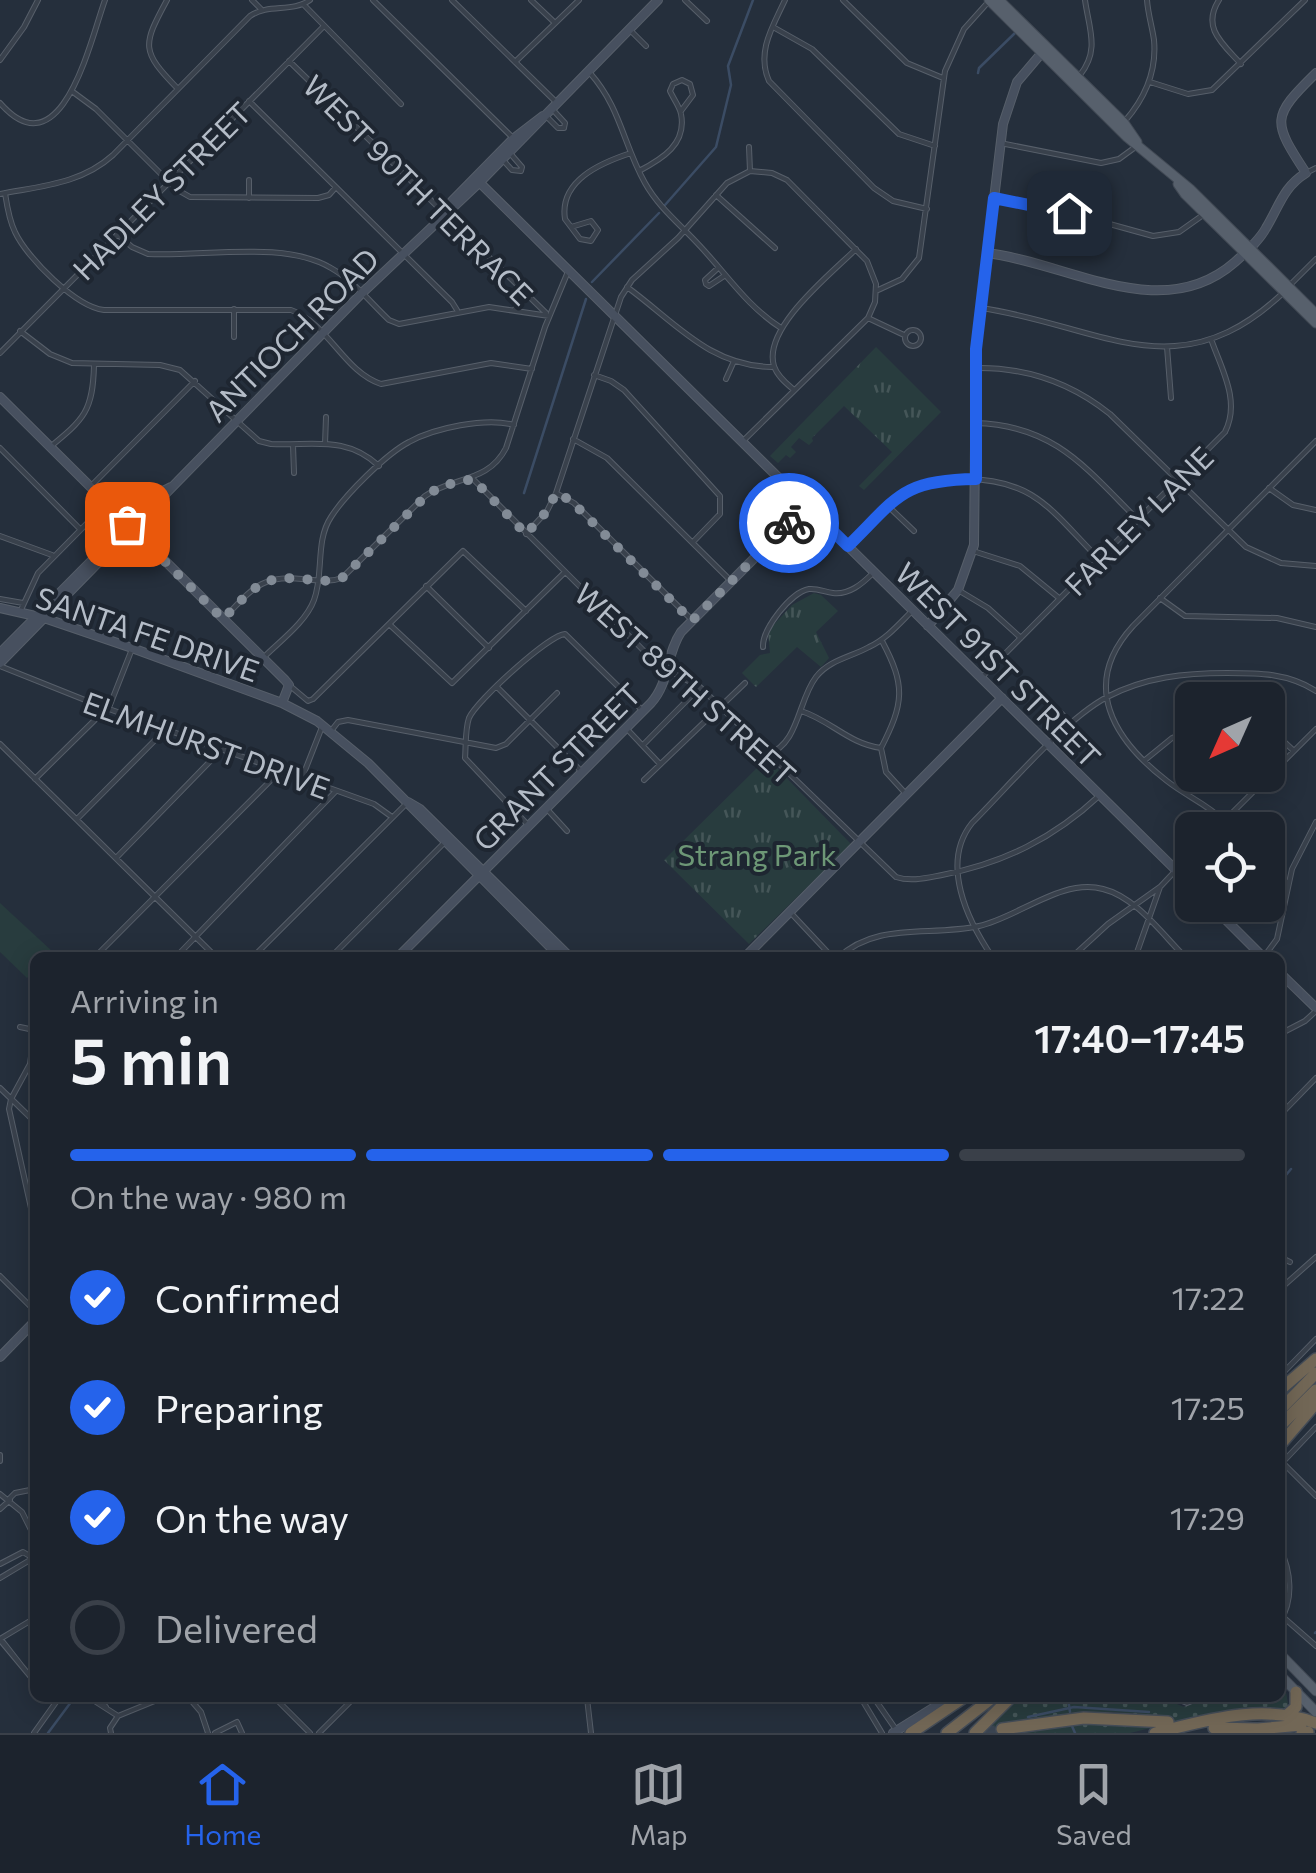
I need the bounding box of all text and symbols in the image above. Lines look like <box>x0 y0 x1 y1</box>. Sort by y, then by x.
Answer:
street label: WEST 90TH TERRACE <box>296 66 542 312</box>
street label: HADLEY STREET <box>64 93 258 287</box>
pin <box>1027 171 1112 256</box>
icon: home <box>1042 186 1097 241</box>
street label: ANTIOCH ROAD <box>197 240 385 428</box>
street label: FARLEY LANE <box>1056 438 1220 602</box>
courier <box>739 473 839 573</box>
pin <box>85 482 170 567</box>
icon: bike <box>762 496 817 551</box>
icon: bag <box>100 497 155 552</box>
street label: WEST 91ST STREET <box>889 554 1109 774</box>
street label: WEST 89TH STREET <box>568 574 804 792</box>
street label: SANTA FE DRIVE <box>31 577 265 689</box>
street label: GRANT STREET <box>465 675 647 857</box>
street label: ELMHURST DRIVE <box>79 682 335 806</box>
north arrow <box>1175 682 1285 792</box>
map controls <box>1175 682 1285 922</box>
button: locate <box>1175 812 1285 922</box>
park label: Strang Park <box>678 835 836 872</box>
text: Arriving in <box>70 980 219 1020</box>
text: 17:40–17:45 <box>1034 1014 1245 1061</box>
text: 5 min <box>70 1018 232 1097</box>
text: On the way · 980 m <box>70 1176 347 1216</box>
icon: check <box>70 1270 125 1325</box>
text: Confirmed <box>155 1274 341 1321</box>
text: 17:22 <box>1171 1277 1245 1317</box>
icon: check <box>70 1380 125 1435</box>
text: Preparing <box>155 1384 323 1431</box>
text: 17:25 <box>1171 1387 1245 1427</box>
icon: check <box>70 1490 125 1545</box>
text: On the way <box>155 1494 349 1541</box>
text: 17:29 <box>1170 1497 1245 1537</box>
text: Delivered <box>155 1604 318 1651</box>
tab: Home <box>184 1757 261 1851</box>
tab: Map <box>630 1757 688 1851</box>
tab: Saved <box>1056 1757 1132 1851</box>

